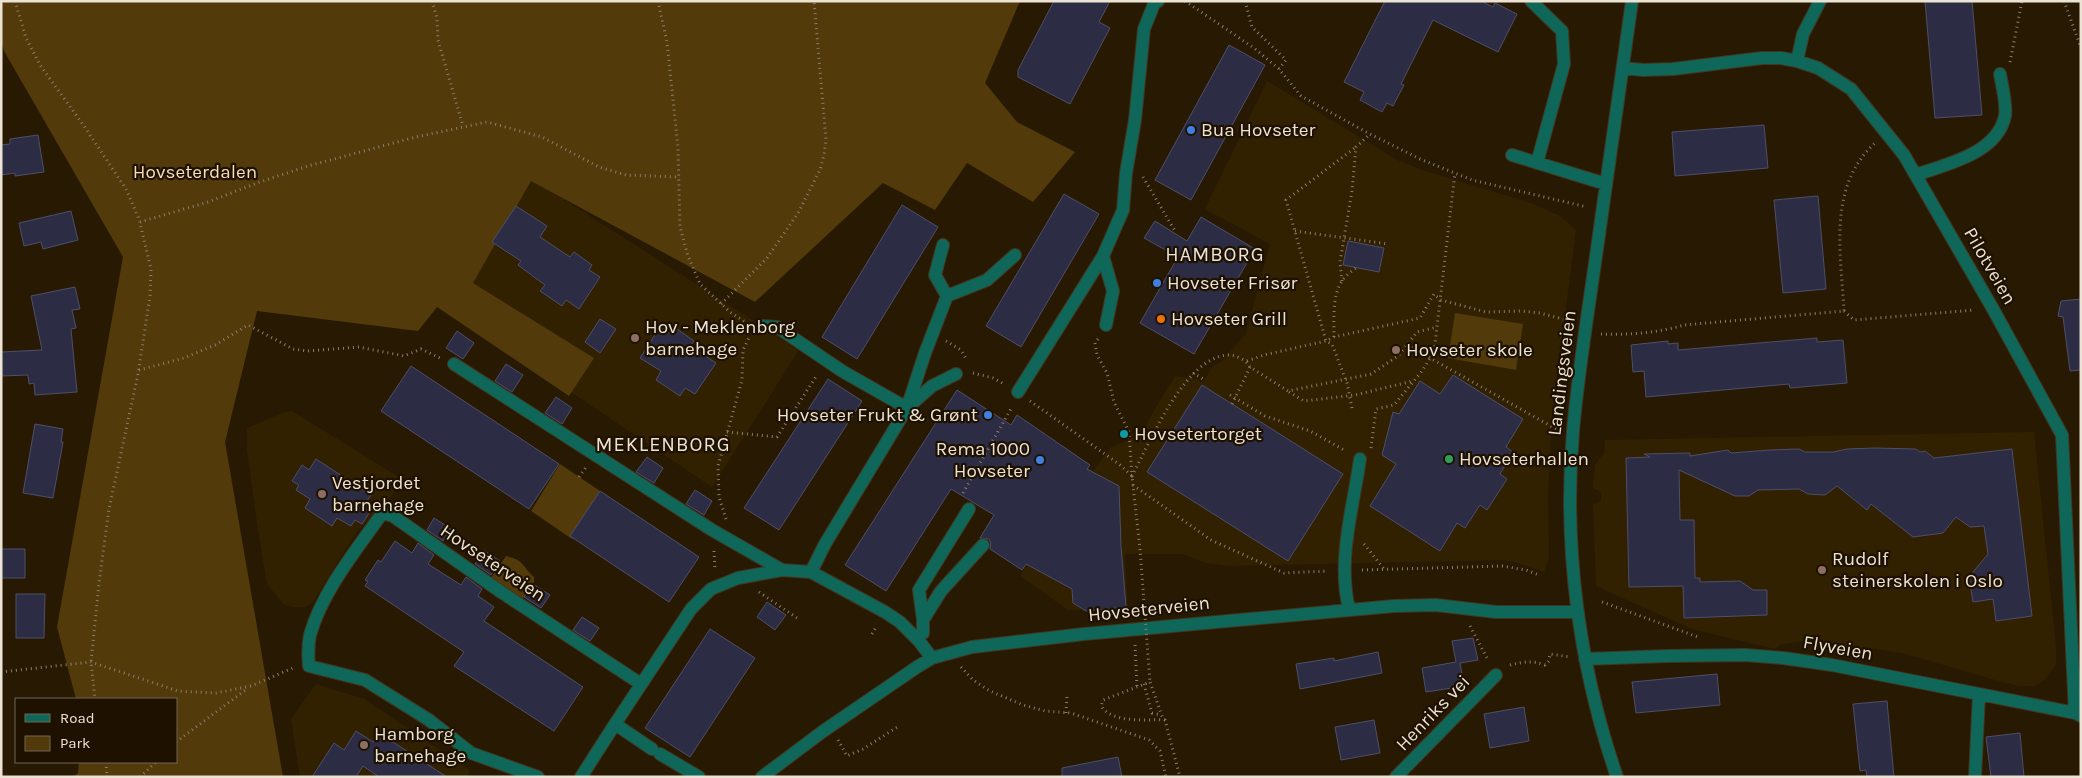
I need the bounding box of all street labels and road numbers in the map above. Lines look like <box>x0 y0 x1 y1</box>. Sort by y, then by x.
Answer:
street label: Pilotveien <box>1959 224 2021 308</box>
street label: Landingsveien <box>1543 309 1581 437</box>
street label: Hovseterveien <box>436 520 550 606</box>
street label: Hovseterveien <box>1087 592 1211 626</box>
street label: Flyveien <box>1801 631 1875 665</box>
street label: Henriks vei <box>1392 671 1474 755</box>

